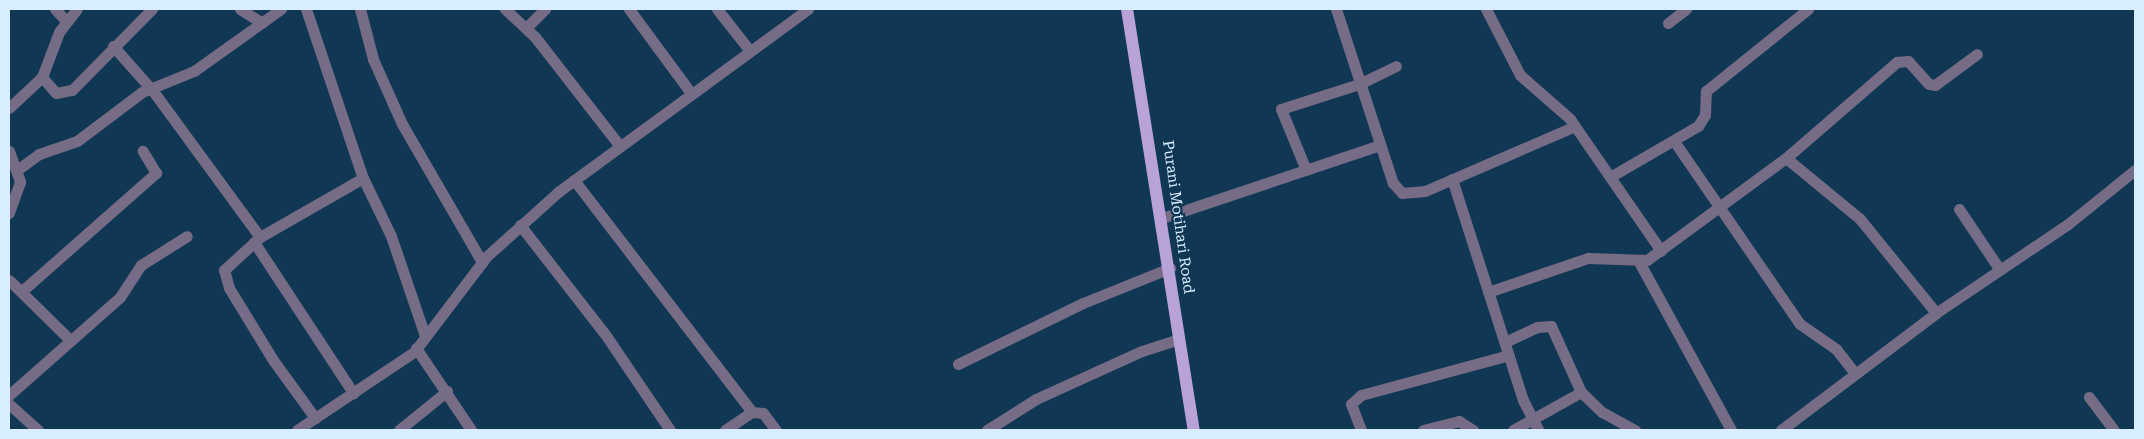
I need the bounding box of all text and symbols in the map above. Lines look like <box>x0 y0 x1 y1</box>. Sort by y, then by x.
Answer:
street label: Purani Motihari Road <box>1158 139 1198 295</box>

